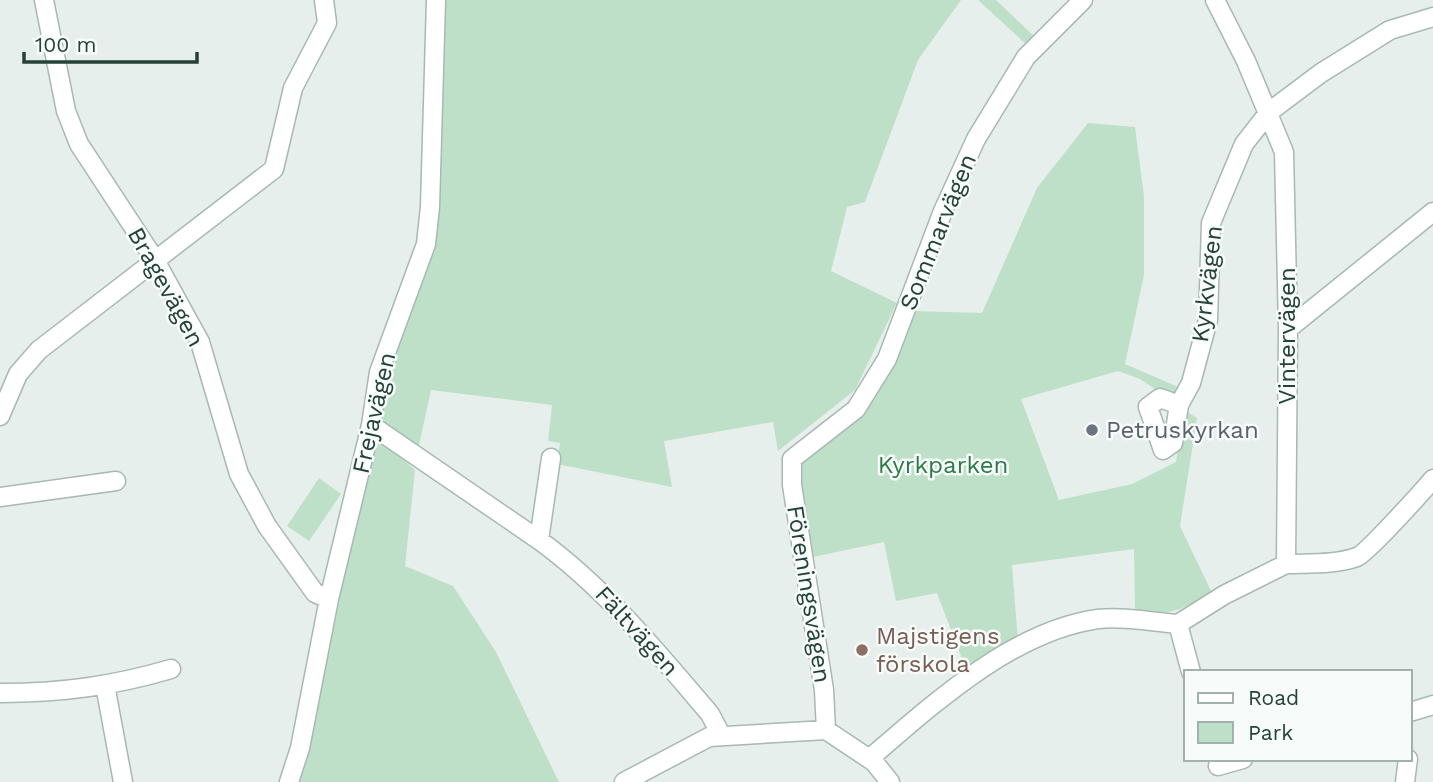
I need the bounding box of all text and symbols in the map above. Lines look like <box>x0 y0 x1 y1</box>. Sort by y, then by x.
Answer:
scale bar <box>24 21 198 65</box>
text: 100 m <box>35 32 97 57</box>
street label: Sommarvägen <box>894 150 982 314</box>
street label: Bragevägen <box>122 222 210 352</box>
street label: Kyrkvägen <box>1186 224 1228 344</box>
street label: Vintervägen <box>1273 267 1301 405</box>
street label: Frejavägen <box>346 350 402 476</box>
place label: Petruskyrkan <box>1106 416 1259 444</box>
marker: Petruskyrkan <box>1084 422 1100 438</box>
park label: Kyrkparken <box>878 451 1008 479</box>
street label: Föreningsvägen <box>781 503 837 685</box>
street label: Fältvägen <box>589 580 685 682</box>
place label: Majstigens förskola <box>876 622 1000 678</box>
marker: Majstigens förskola <box>854 642 870 658</box>
legend <box>1184 670 1412 761</box>
text: Road <box>1248 685 1299 710</box>
text: Park <box>1248 720 1293 745</box>

